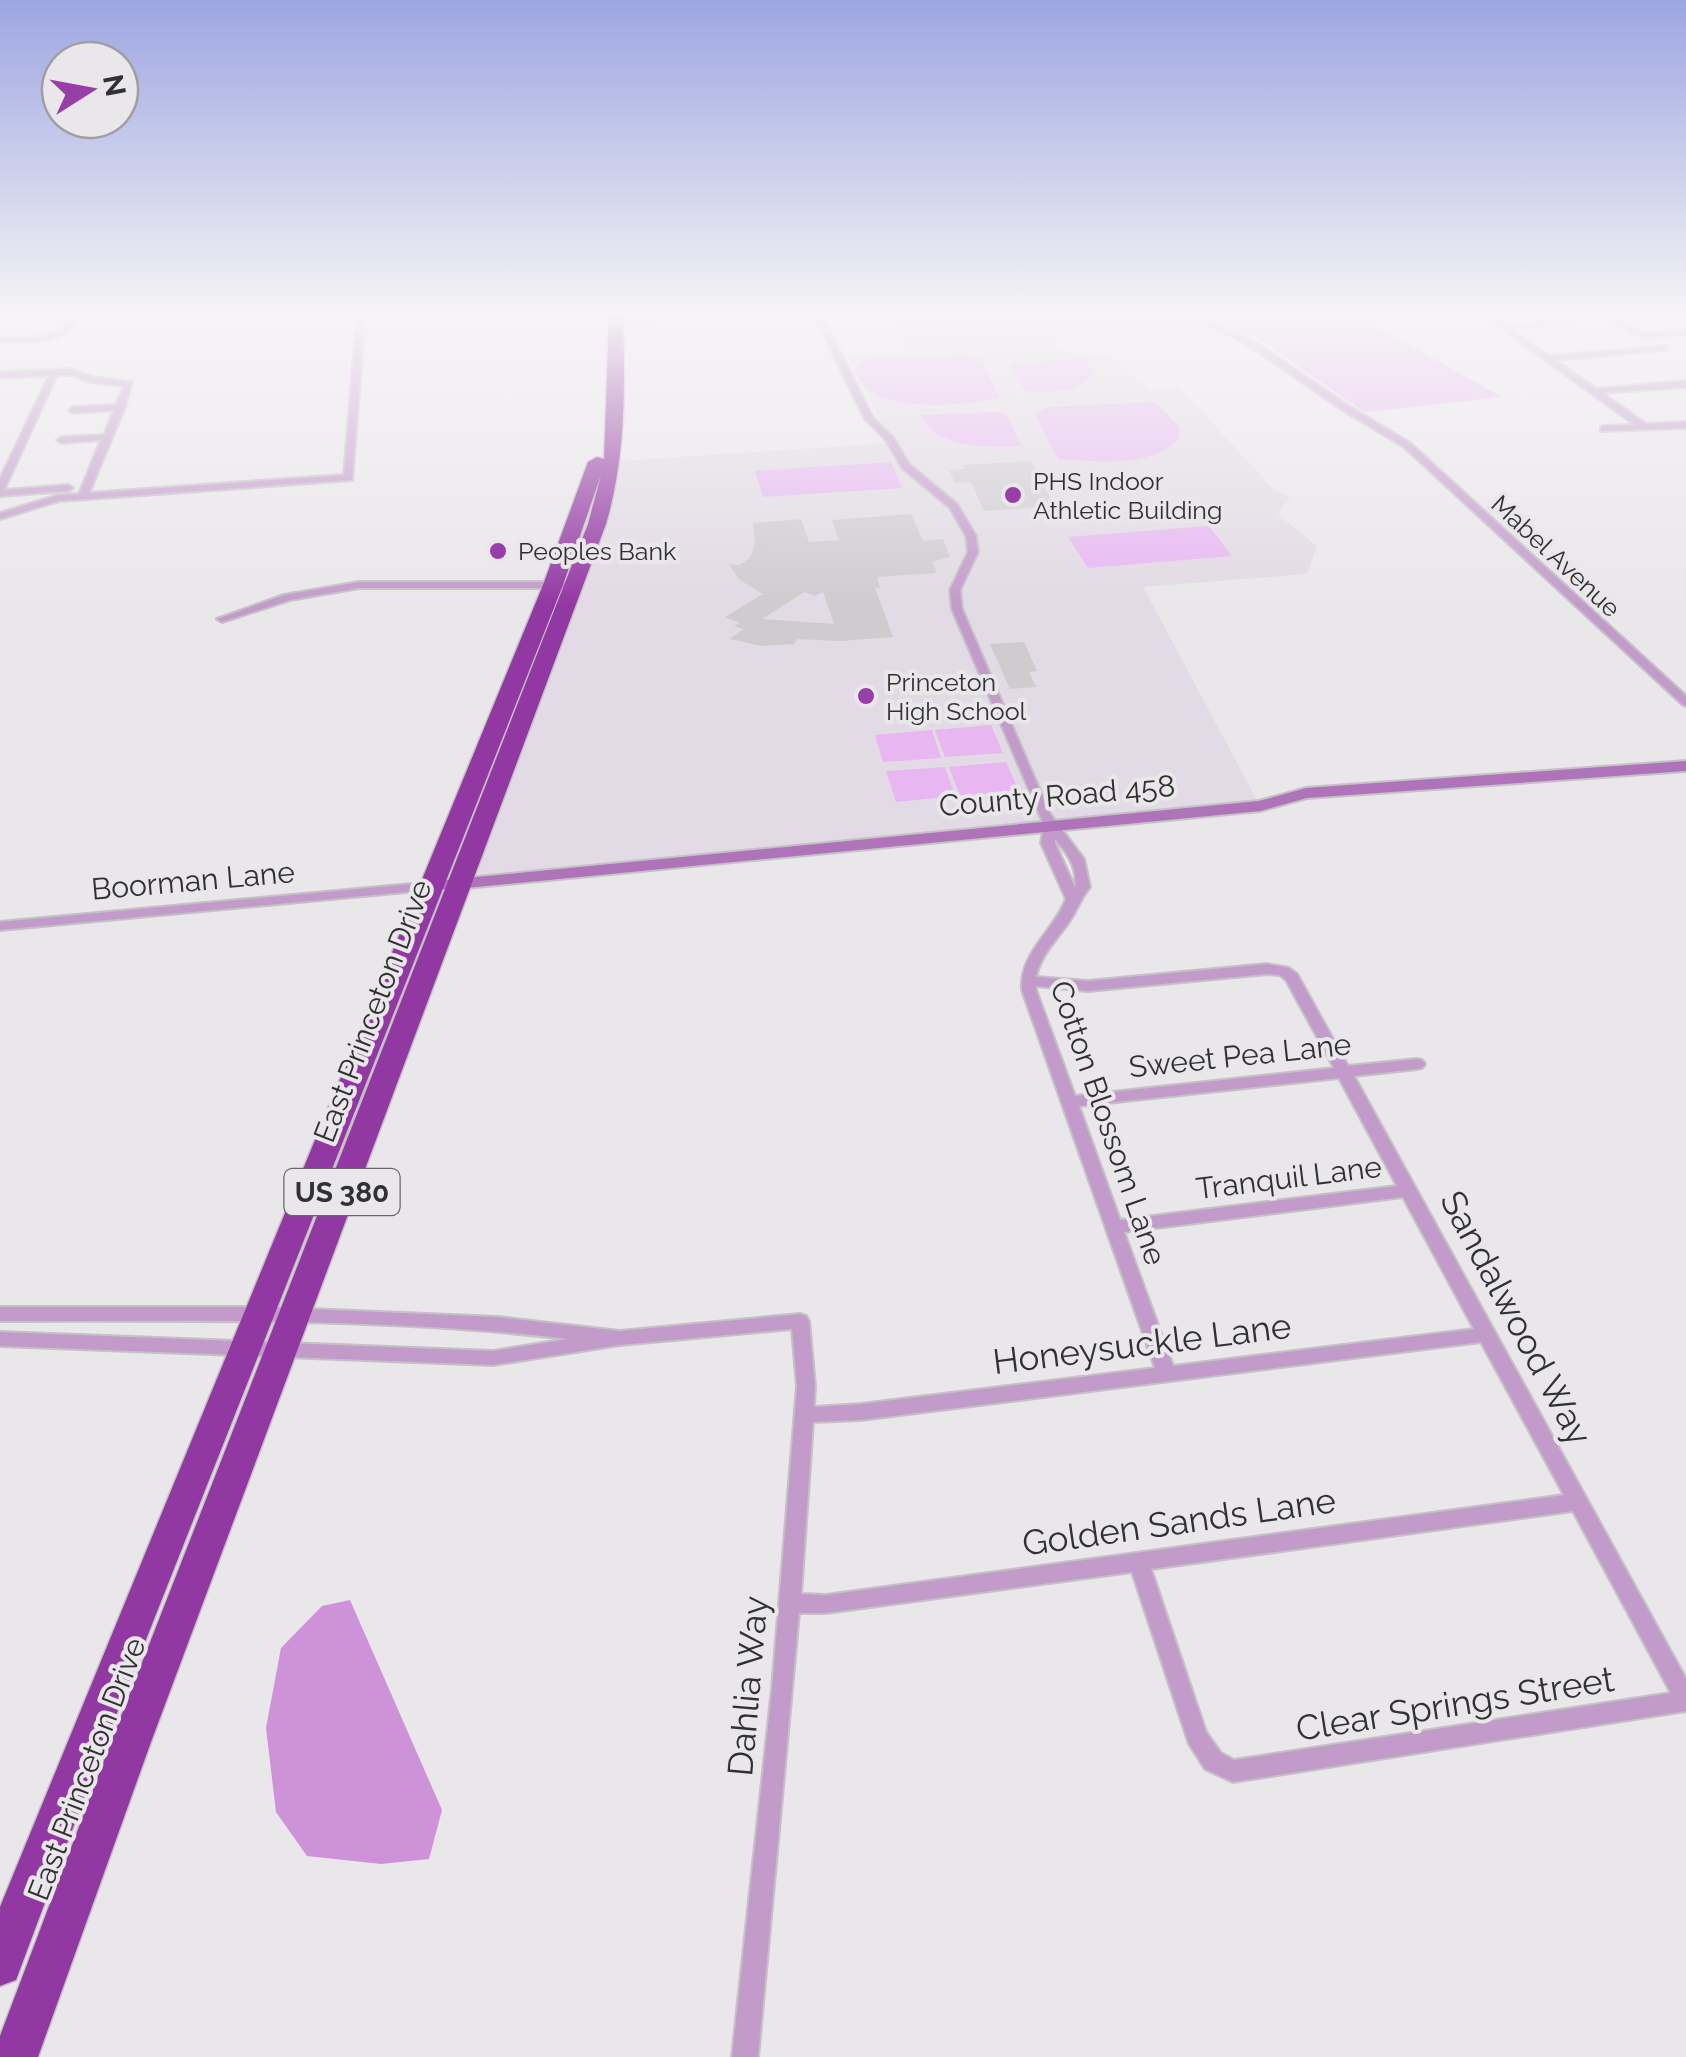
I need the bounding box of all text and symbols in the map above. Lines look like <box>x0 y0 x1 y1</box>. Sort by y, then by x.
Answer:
north arrow <box>40 40 140 140</box>
text: N <box>96 72 132 99</box>
place label: PHS Indoor Athletic Building <box>1033 466 1222 525</box>
marker: PHS Indoor Athletic Building <box>1002 484 1024 506</box>
street label: Mabel Avenue <box>1485 489 1627 623</box>
place label: Peoples Bank <box>518 536 677 566</box>
marker: Peoples Bank <box>487 540 509 562</box>
place label: Princeton High School <box>886 667 1027 726</box>
marker: Princeton High School <box>855 685 877 707</box>
street label: County Road 458 <box>937 768 1176 823</box>
street label: Boorman Lane <box>90 854 296 907</box>
street label: East Princeton Drive <box>306 875 439 1147</box>
street label: Cotton Blossom Lane <box>1043 976 1174 1269</box>
street label: Sweet Pea Lane <box>1127 1026 1353 1085</box>
street label: Tranquil Lane <box>1194 1149 1384 1206</box>
road number: US 380 <box>284 1169 400 1215</box>
street label: Sandalwood Way <box>1432 1184 1601 1452</box>
street label: Honeysuckle Lane <box>990 1305 1293 1382</box>
street label: Golden Sands Lane <box>1020 1479 1338 1564</box>
street label: Dahlia Way <box>719 1594 776 1778</box>
street label: East Princeton Drive <box>20 1633 153 1905</box>
street label: Clear Springs Street <box>1293 1658 1617 1749</box>

